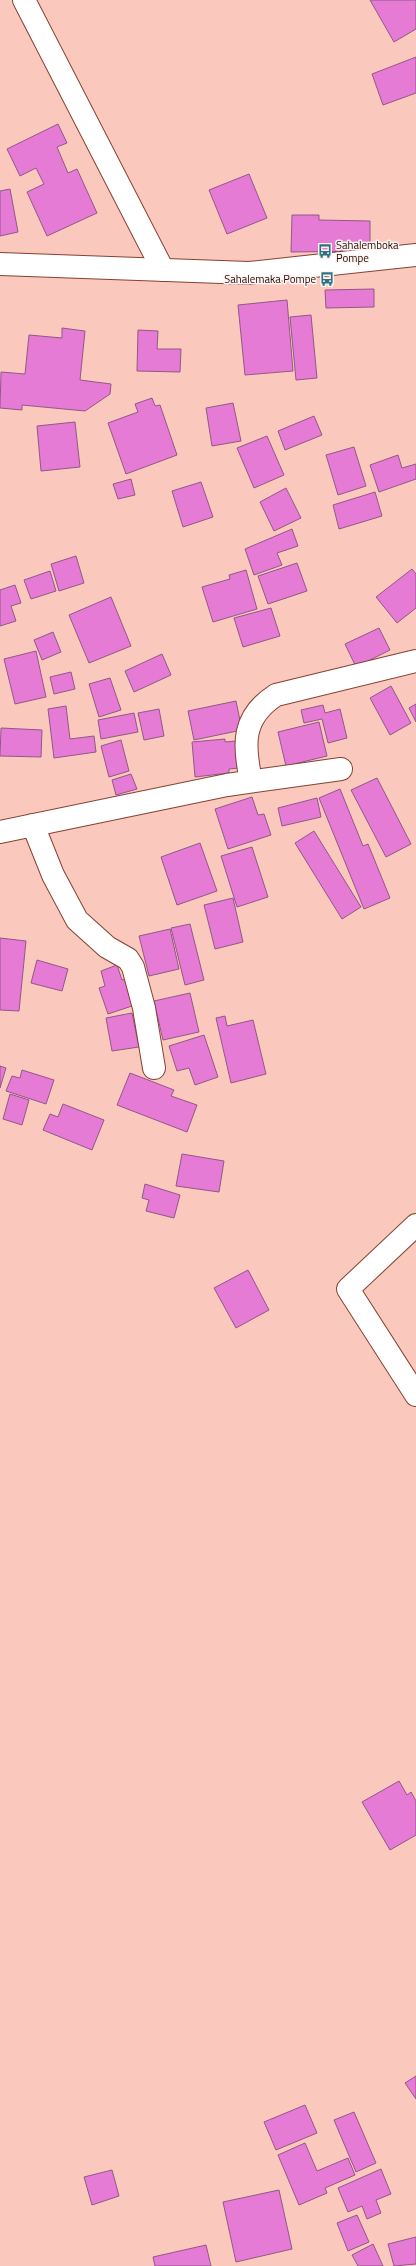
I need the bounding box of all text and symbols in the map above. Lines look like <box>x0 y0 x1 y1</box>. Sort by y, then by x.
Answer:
place label: Sahalemboka Pompe <box>336 237 399 266</box>
bus stop icon: Sahalemboka Pompe <box>317 243 333 259</box>
place label: Sahalemaka Pompe <box>224 271 316 287</box>
bus stop icon: Sahalemaka Pompe <box>319 271 335 287</box>

